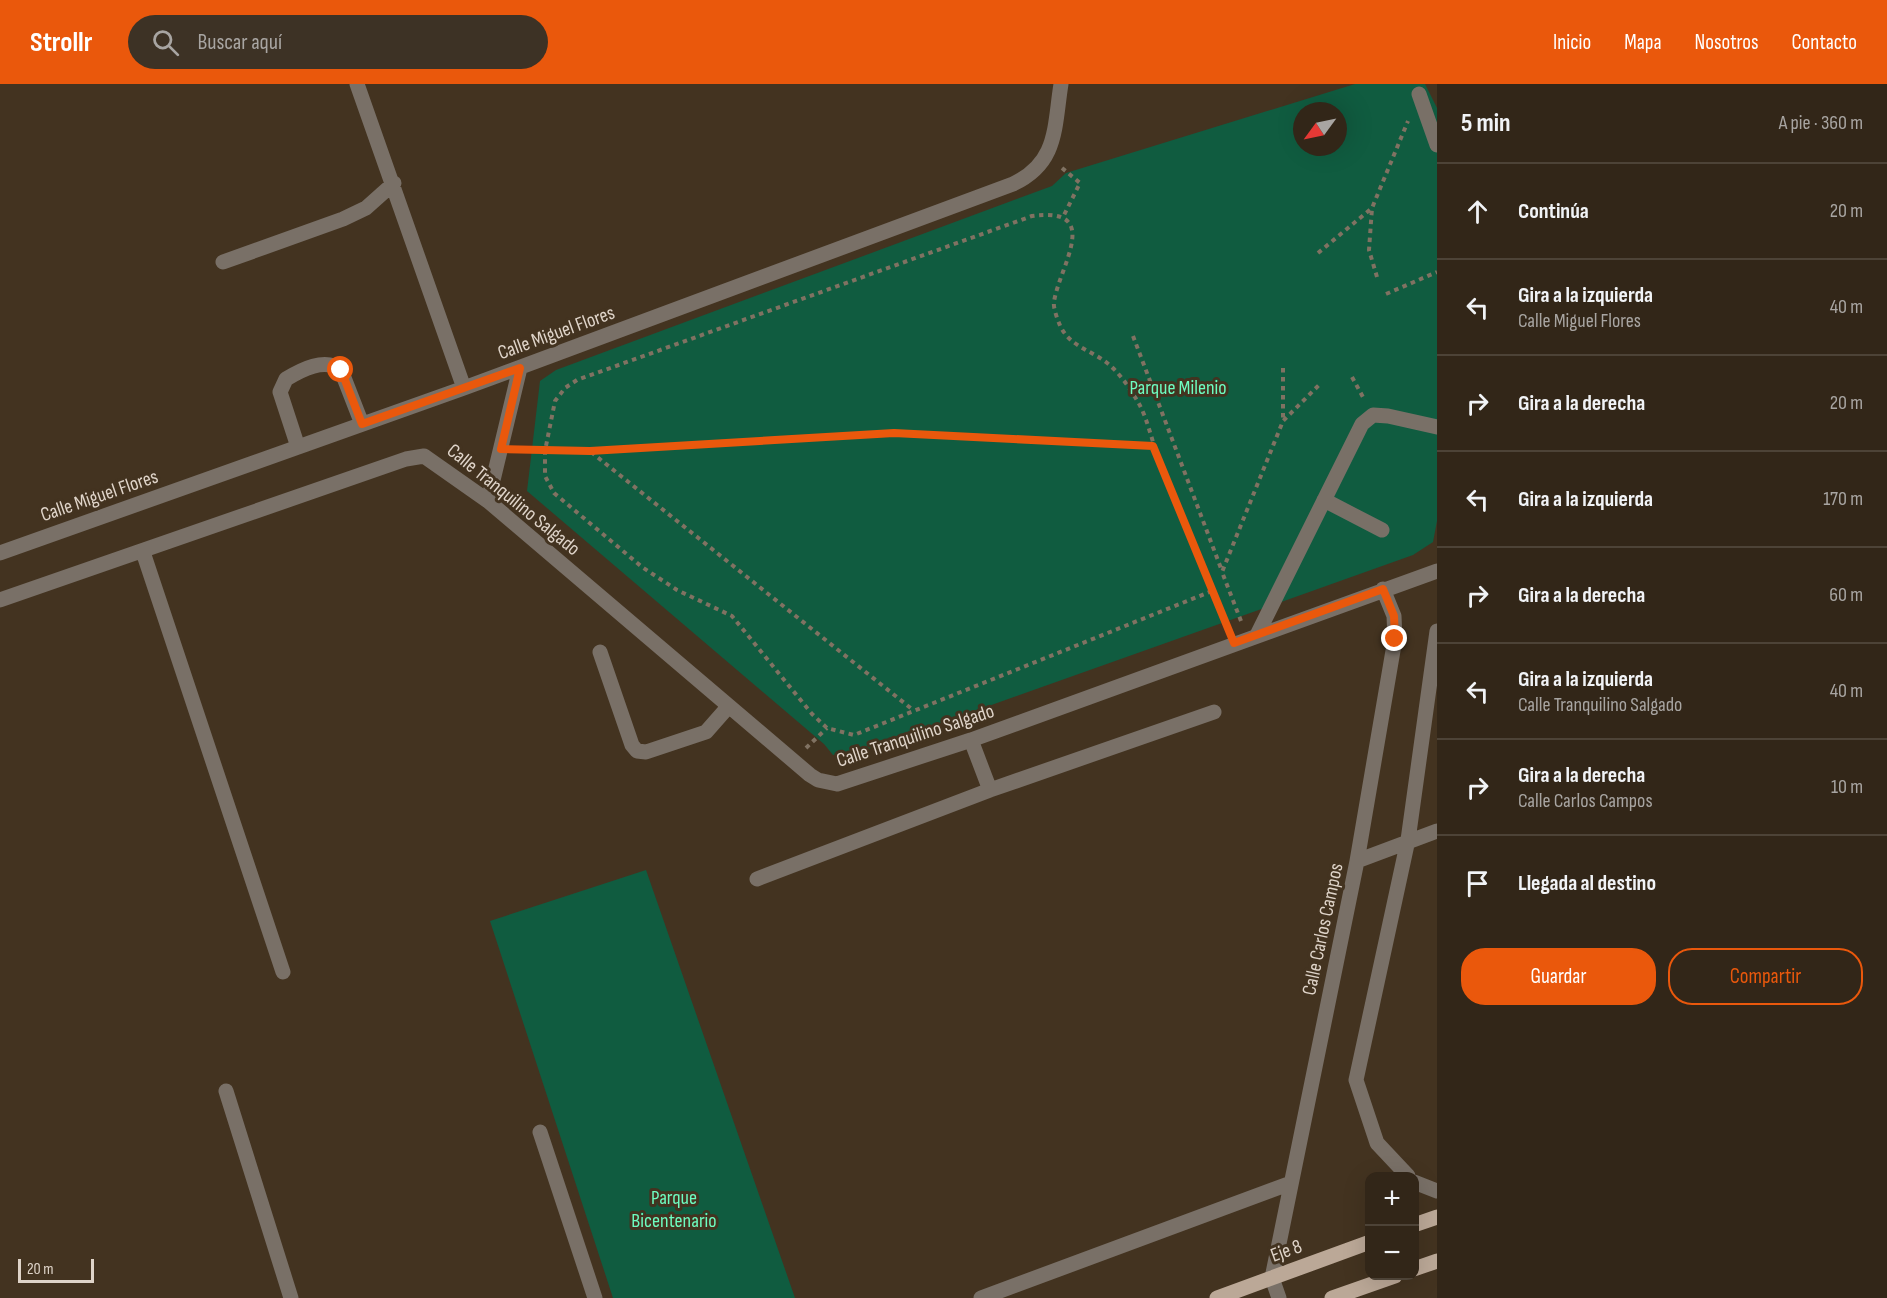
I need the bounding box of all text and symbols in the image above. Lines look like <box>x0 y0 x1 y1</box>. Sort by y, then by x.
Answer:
search box <box>128 15 548 69</box>
text: Strollr <box>30 26 92 59</box>
icon: search <box>149 26 182 59</box>
text: Buscar aquí <box>197 29 282 56</box>
text: Inicio <box>1553 30 1591 55</box>
text: Mapa <box>1624 30 1662 55</box>
text: Nosotros <box>1695 30 1759 55</box>
text: Contacto <box>1792 30 1857 55</box>
north arrow <box>1293 102 1347 156</box>
text: 5 min <box>1461 108 1511 139</box>
text: A pie · 360 m <box>1779 111 1863 135</box>
icon: ahead <box>1461 195 1494 228</box>
text: Continúa <box>1518 198 1589 225</box>
text: 20 m <box>1830 199 1863 223</box>
text: Gira a la izquierda <box>1518 282 1653 309</box>
icon: left <box>1461 291 1494 324</box>
text: 40 m <box>1830 295 1863 319</box>
street label: Calle Miguel Flores <box>495 301 618 365</box>
text: Calle Miguel Flores <box>1518 309 1641 333</box>
route start <box>327 356 353 382</box>
park label: Parque Milenio <box>1129 376 1227 400</box>
icon: right <box>1461 387 1494 420</box>
text: Gira a la derecha <box>1518 390 1645 417</box>
text: 20 m <box>1830 391 1863 415</box>
street label: Calle Tranquilino Salgado <box>442 439 585 561</box>
street label: Calle Miguel Flores <box>37 465 161 527</box>
icon: left <box>1461 483 1494 516</box>
text: Gira a la izquierda <box>1518 486 1653 513</box>
text: 170 m <box>1823 487 1863 511</box>
icon: right <box>1461 579 1494 612</box>
text: Gira a la derecha <box>1518 582 1645 609</box>
text: 60 m <box>1829 583 1863 607</box>
route end <box>1381 625 1407 651</box>
text: Gira a la izquierda <box>1518 666 1653 693</box>
icon: left <box>1461 675 1494 708</box>
text: 40 m <box>1830 679 1863 703</box>
text: Calle Tranquilino Salgado <box>1518 693 1682 717</box>
street label: Calle Tranquilino Salgado <box>833 699 997 773</box>
text: Gira a la derecha <box>1518 762 1645 789</box>
icon: right <box>1461 771 1494 804</box>
text: 10 m <box>1831 775 1863 799</box>
text: Calle Carlos Campos <box>1518 789 1653 813</box>
street label: Calle Carlos Campos <box>1297 861 1349 998</box>
icon: arrive <box>1461 867 1494 900</box>
text: Llegada al destino <box>1518 870 1656 897</box>
button: Guardar <box>1461 948 1656 1005</box>
button: Compartir <box>1668 948 1863 1005</box>
map controls <box>1365 1172 1419 1280</box>
button: + <box>1365 1172 1419 1226</box>
park label: Parque Bicentenario <box>631 1186 717 1233</box>
button: − <box>1365 1226 1419 1280</box>
street label: Eje 8 <box>1267 1234 1305 1268</box>
scale bar <box>18 1256 94 1284</box>
text: 20 m <box>27 1260 54 1279</box>

